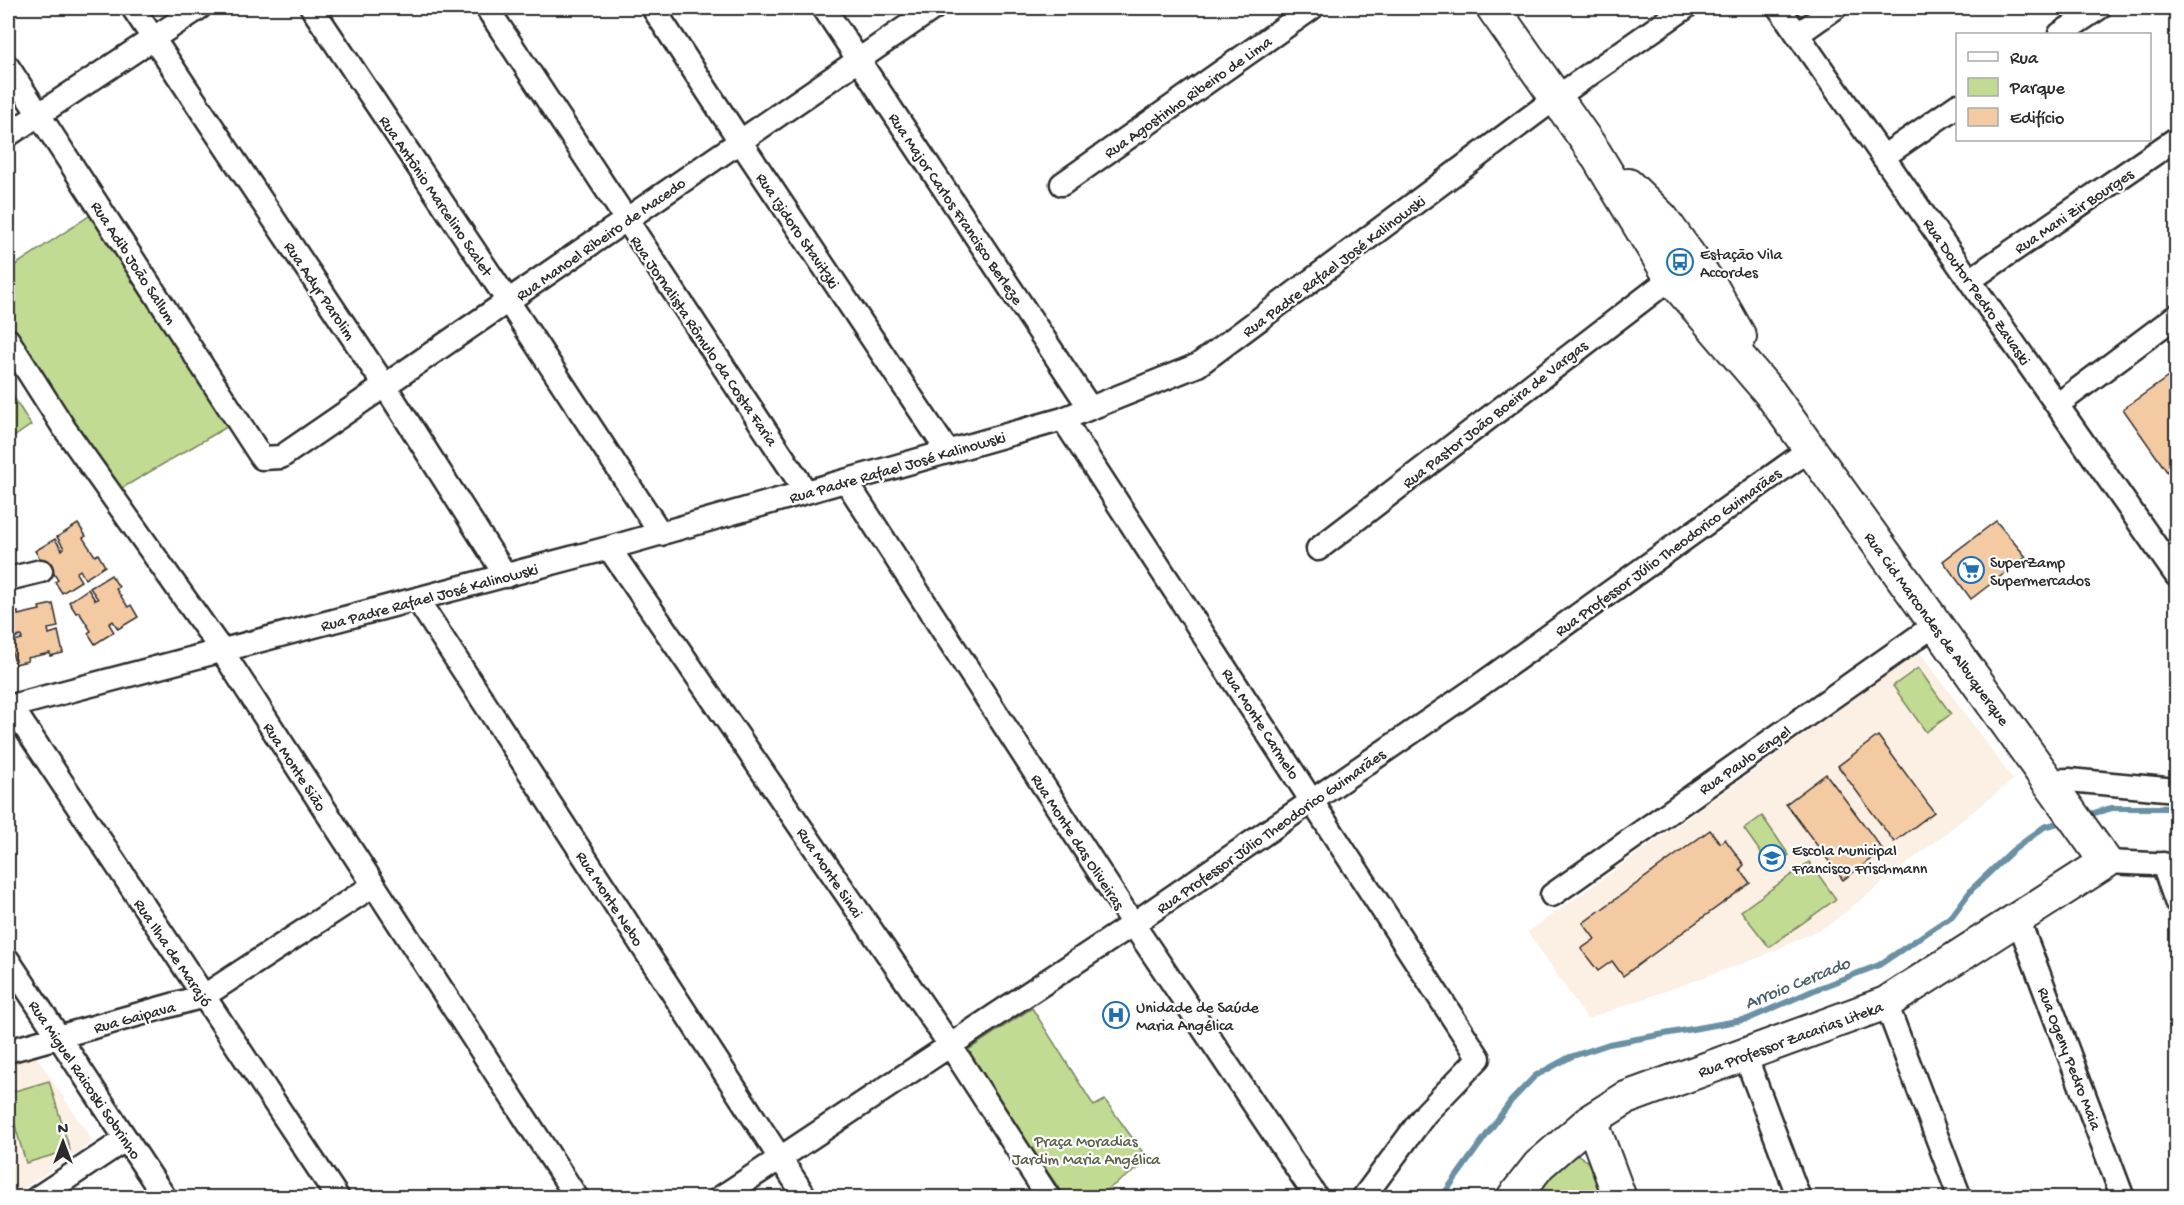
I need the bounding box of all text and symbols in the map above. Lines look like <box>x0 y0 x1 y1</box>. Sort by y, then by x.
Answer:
street label: Rua Agostinho Ribeiro de Lima <box>1101 33 1277 164</box>
legend <box>1956 33 2151 141</box>
text: Rua <box>2010 49 2039 70</box>
text: Parque <box>2009 79 2066 100</box>
text: Edifício <box>2010 109 2064 130</box>
street label: Rua Major Carlos Francisco Berleze <box>883 110 1026 310</box>
street label: Rua Antônio Marcelino Scalet <box>373 113 496 282</box>
street label: Rua Mani Zir Bourges <box>2012 165 2139 260</box>
street label: Rua Izidoro Stavitzki <box>750 170 842 294</box>
street label: Rua Manoel Ribeiro de Macedo <box>514 175 690 307</box>
street label: Rua Padre Rafael José Kalinowski <box>1240 193 1430 343</box>
street label: Rua Adib João Sallum <box>85 199 179 330</box>
street label: Rua Doutor Pedro Zavaski <box>1917 216 2033 370</box>
street label: Rua Jornalista Rômulo da Costa Faria <box>624 233 780 452</box>
street label: Rua Adyr Parolim <box>278 239 358 345</box>
bus stop icon: Estação Vila Accordes <box>1665 247 1695 277</box>
place label: Estação Vila Accordes <box>1700 247 1784 284</box>
street label: Rua Pastor João Boeira de Vargas <box>1400 337 1593 494</box>
street label: Rua Padre Rafael José Kalinowski <box>788 429 1008 509</box>
street label: Rua Professor Júlio Theodorico Guimarães <box>1552 465 1787 642</box>
street label: Rua Cid Marcondes de Albuquerque <box>1858 529 2012 731</box>
supermarket icon: SuperZamp Supermercados <box>1956 555 1986 585</box>
place label: SuperZamp Supermercados <box>1990 555 2091 592</box>
street label: Rua Padre Rafael José Kalinowski <box>319 561 541 638</box>
street label: Rua Monte Carmelo <box>1216 666 1302 784</box>
street label: Rua Monte Sião <box>257 720 329 816</box>
street label: Rua Paulo Engel <box>1696 723 1796 801</box>
street label: Rua Professor Júlio Theodorico Guimarães <box>1154 746 1391 919</box>
street label: Rua Monte das Oliveiras <box>1025 772 1128 915</box>
street label: Rua Monte Sinai <box>791 825 865 923</box>
school or university icon: Escola Municipal Francisco Frischmann <box>1757 843 1787 873</box>
place label: Escola Municipal Francisco Frischmann <box>1791 843 1928 880</box>
street label: Rua Monte Nebo <box>570 849 646 951</box>
street label: Rua Ilha de Marajó <box>128 896 214 1012</box>
water label: Arroio Cercado <box>1742 953 1854 1015</box>
street label: Rua Ogeny Pedro Maia <box>2032 985 2104 1134</box>
street label: Rua Miguel Raicoski Sobrinho <box>23 998 144 1164</box>
street label: Rua Gaipava <box>92 999 179 1039</box>
street label: Rua Professor Zacarias Liteka <box>1696 999 1887 1084</box>
hospital icon: Unidade de Saúde Maria Angélica <box>1101 1000 1131 1030</box>
place label: Unidade de Saúde Maria Angélica <box>1136 1000 1260 1037</box>
north arrow <box>33 1112 93 1172</box>
text: N <box>58 1121 69 1140</box>
park label: Praça Moradias Jardim Maria Angélica <box>1012 1134 1161 1171</box>

